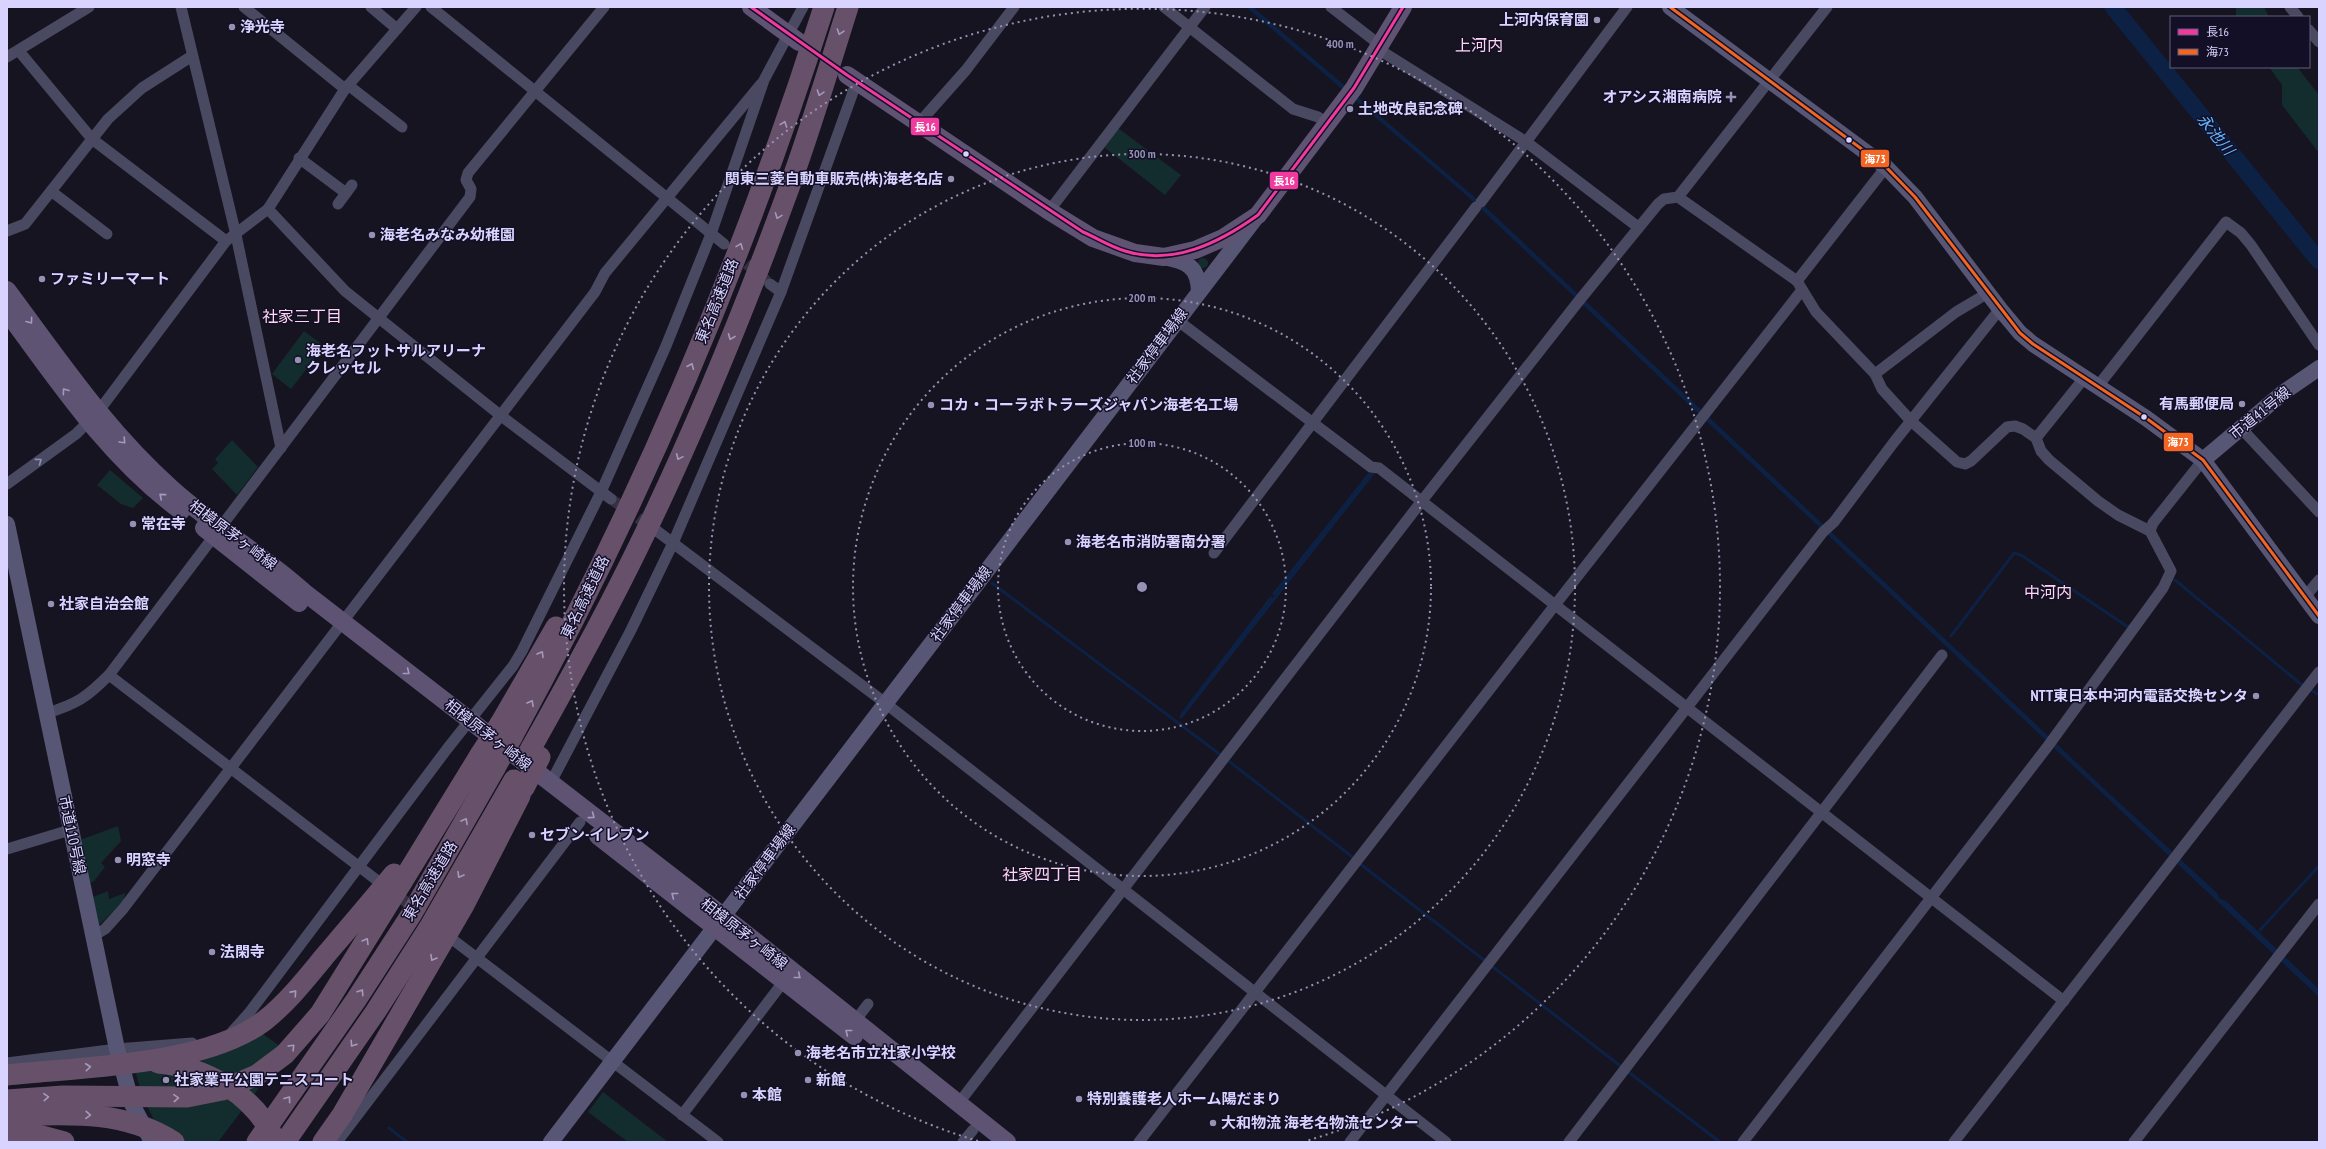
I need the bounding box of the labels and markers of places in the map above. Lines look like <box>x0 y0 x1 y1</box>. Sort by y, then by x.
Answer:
place label: 上河内保育園 <box>1499 10 1589 29</box>
marker: 上河内保育園 <box>1592 15 1602 25</box>
place label: 浄光寺 <box>240 17 285 36</box>
marker: 浄光寺 <box>227 22 237 32</box>
place label: オアシス湘南病院 <box>1603 87 1722 106</box>
marker: オアシス湘南病院 <box>1725 91 1737 103</box>
place label: 土地改良記念碑 <box>1358 99 1463 118</box>
marker: 土地改良記念碑 <box>1345 104 1355 114</box>
unlabelled marker <box>1844 135 1854 145</box>
unlabelled marker <box>961 149 971 159</box>
place label: 関東三菱自動車販売(株)海老名店 <box>725 169 943 188</box>
marker: 関東三菱自動車販売(株)海老名店 <box>946 174 956 184</box>
place label: 海老名みなみ幼稚園 <box>380 225 515 244</box>
marker: 海老名みなみ幼稚園 <box>367 230 377 240</box>
place label: ファミリーマート <box>50 269 170 288</box>
marker: ファミリーマート <box>37 274 47 284</box>
place label: 海老名フットサルアリーナ クレッセル <box>306 341 486 377</box>
marker: 海老名フットサルアリーナ クレッセル <box>293 355 303 365</box>
place label: 有馬郵便局 <box>2159 394 2234 413</box>
place label: コカ・コーラボトラーズジャパン海老名工場 <box>939 395 1238 414</box>
marker: 有馬郵便局 <box>2237 399 2247 409</box>
marker: コカ・コーラボトラーズジャパン海老名工場 <box>926 400 936 410</box>
unlabelled marker <box>2139 412 2149 422</box>
place label: 常在寺 <box>141 514 186 533</box>
marker: 常在寺 <box>128 519 138 529</box>
place label: 海老名市消防署南分署 <box>1076 532 1226 551</box>
marker: 海老名市消防署南分署 <box>1063 537 1073 547</box>
centre of rings <box>1135 580 1149 594</box>
place label: 社家自治会館 <box>59 594 149 613</box>
marker: 社家自治会館 <box>46 599 56 609</box>
place label: NTT東日本中河内電話交換センタ <box>2030 686 2248 705</box>
marker: NTT東日本中河内電話交換センタ <box>2251 691 2261 701</box>
place label: セブン-イレブン <box>540 825 649 844</box>
marker: セブン-イレブン <box>527 830 537 840</box>
place label: 明窓寺 <box>126 850 171 869</box>
marker: 明窓寺 <box>113 855 123 865</box>
place label: 法閑寺 <box>220 942 265 961</box>
marker: 法閑寺 <box>207 947 217 957</box>
place label: 海老名市立社家小学校 <box>806 1043 956 1062</box>
marker: 海老名市立社家小学校 <box>793 1048 803 1058</box>
place label: 社家業平公園テニスコート <box>174 1070 354 1089</box>
place label: 新館 <box>816 1070 846 1089</box>
marker: 社家業平公園テニスコート <box>161 1075 171 1085</box>
marker: 新館 <box>803 1075 813 1085</box>
place label: 本館 <box>752 1085 782 1104</box>
place label: 特別養護老人ホーム陽だまり <box>1087 1089 1281 1108</box>
marker: 本館 <box>739 1090 749 1100</box>
marker: 特別養護老人ホーム陽だまり <box>1074 1094 1084 1104</box>
place label: 大和物流 海老名物流センター <box>1221 1113 1419 1132</box>
marker: 大和物流 海老名物流センター <box>1208 1118 1218 1128</box>

